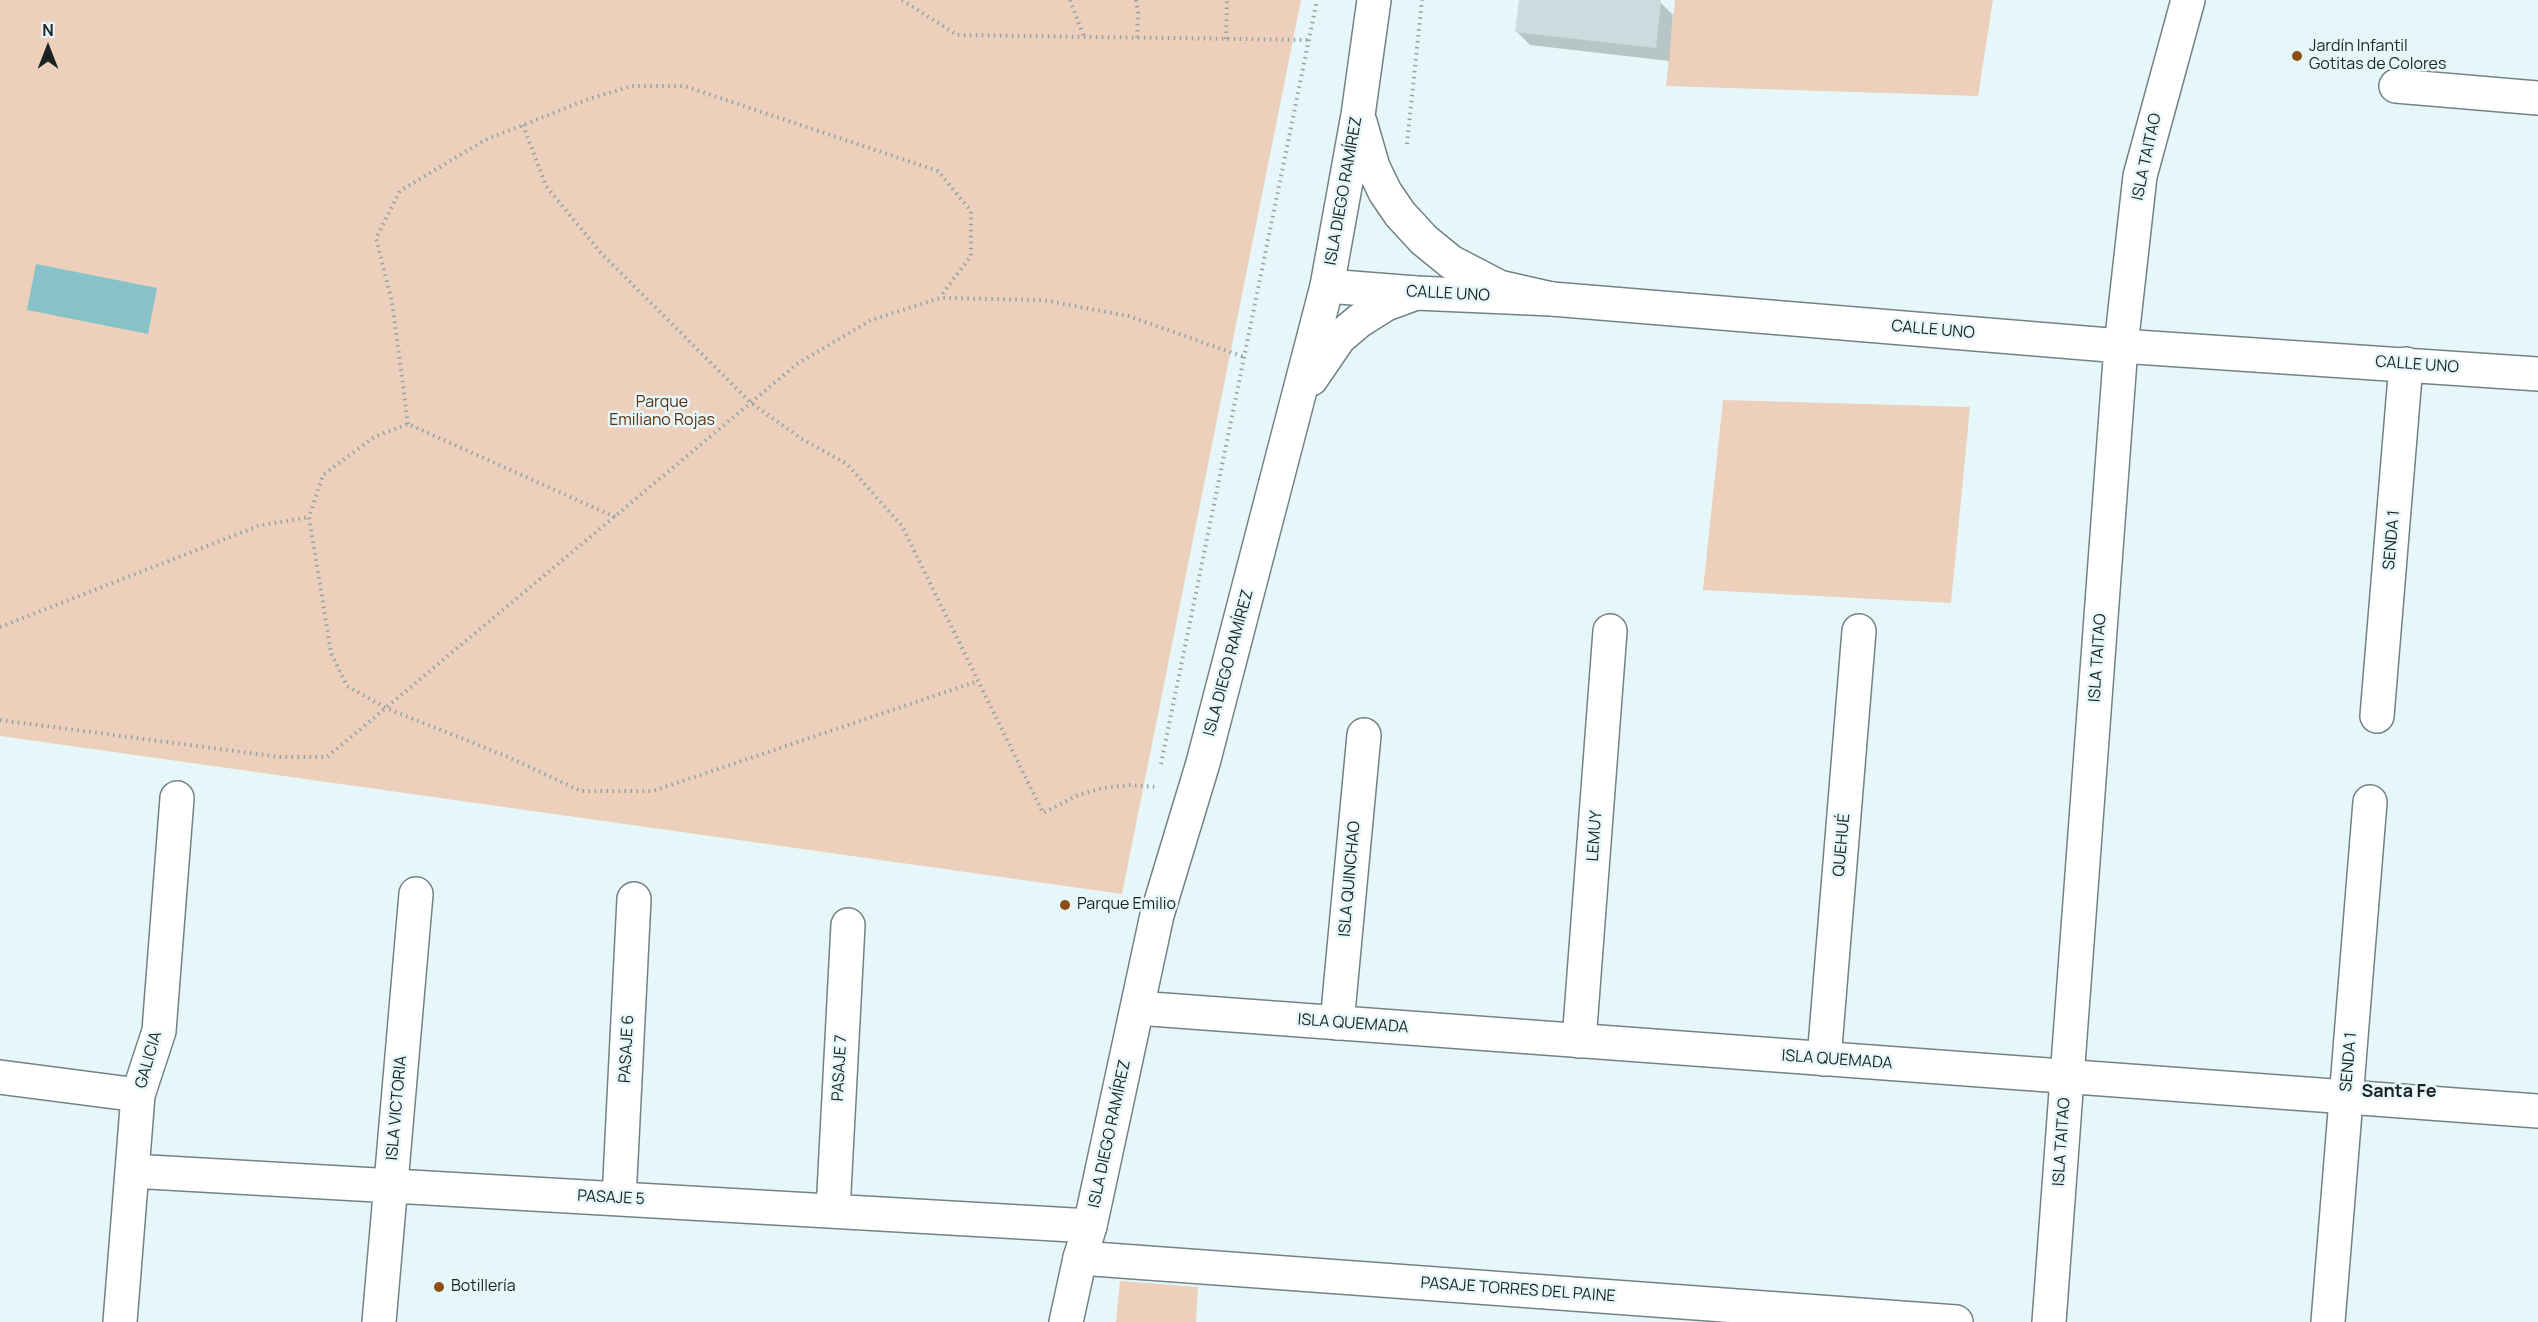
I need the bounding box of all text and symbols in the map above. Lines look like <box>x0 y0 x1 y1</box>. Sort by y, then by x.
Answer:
north arrow <box>18 18 78 78</box>
text: N <box>42 19 54 41</box>
place label: Jardín Infantil Gotitas de Colores <box>2309 37 2446 75</box>
marker: Jardín Infantil Gotitas de Colores <box>2290 49 2304 63</box>
street label: ISLA TAITAO <box>2128 112 2166 202</box>
street label: ISLA DIEGO RAMÍREZ <box>1321 115 1367 267</box>
street label: CALLE UNO <box>1406 282 1490 306</box>
street label: CALLE UNO <box>1890 317 1976 343</box>
street label: CALLE UNO <box>2375 353 2459 377</box>
park label: Parque Emiliano Rojas <box>609 393 715 431</box>
street label: SENDA 1 <box>2380 509 2404 571</box>
street label: ISLA DIEGO RAMÍREZ <box>1200 588 1258 738</box>
street label: ISLA TAITAO <box>2085 613 2111 703</box>
street label: LEMUY <box>1584 810 1606 862</box>
street label: QUEHUÉ <box>1830 813 1854 877</box>
street label: ISLA QUINCHAO <box>1335 820 1365 938</box>
place label: Parque Emilio <box>1077 895 1176 915</box>
marker: Parque Emilio <box>1058 898 1072 912</box>
street label: ISLA QUEMADA <box>1297 1011 1409 1037</box>
street label: PASAJE 6 <box>616 1014 638 1084</box>
street label: GALICIA <box>132 1029 166 1091</box>
street label: SENDA 1 <box>2337 1031 2361 1093</box>
street label: PASAJE 7 <box>829 1034 851 1102</box>
street label: ISLA QUEMADA <box>1781 1047 1893 1073</box>
street label: ISLA VICTORIA <box>383 1055 411 1161</box>
street label: ISLA DIEGO RAMÍREZ <box>1085 1058 1135 1210</box>
district label: Santa Fe <box>2361 1081 2437 1103</box>
street label: ISLA TAITAO <box>2049 1097 2075 1187</box>
street label: PASAJE 5 <box>577 1187 645 1209</box>
street label: PASAJE TORRES DEL PAINE <box>1420 1274 1616 1306</box>
place label: Botillería <box>451 1277 516 1297</box>
marker: Botillería <box>432 1280 446 1294</box>

